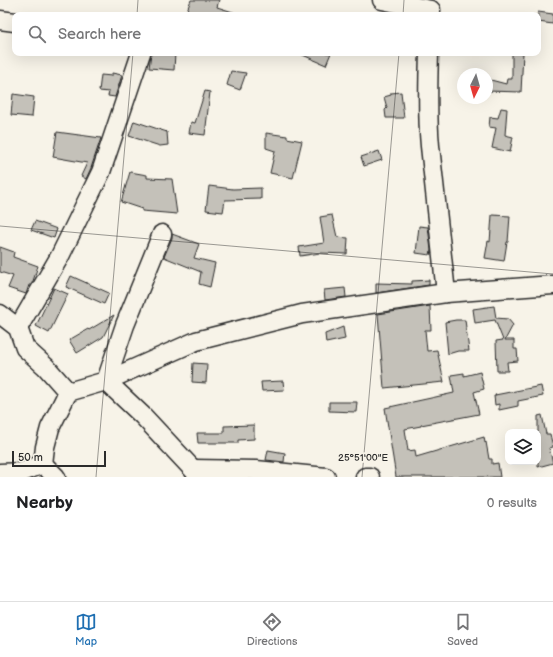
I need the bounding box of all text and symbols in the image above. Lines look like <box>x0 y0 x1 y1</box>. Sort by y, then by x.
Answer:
search box <box>12 12 541 56</box>
icon: search <box>26 23 48 45</box>
text: Search here <box>58 25 141 44</box>
north arrow <box>457 68 493 104</box>
map controls <box>505 429 541 465</box>
button: layers <box>505 429 541 465</box>
scale bar <box>12 449 106 468</box>
text: 50 m <box>18 451 43 464</box>
text: 25°51'00"E <box>338 452 388 464</box>
text: Nearby <box>16 493 73 513</box>
text: 0 results <box>487 495 537 511</box>
tab: Map <box>75 611 97 648</box>
tab: Directions <box>247 611 297 648</box>
tab: Saved <box>447 611 478 648</box>

